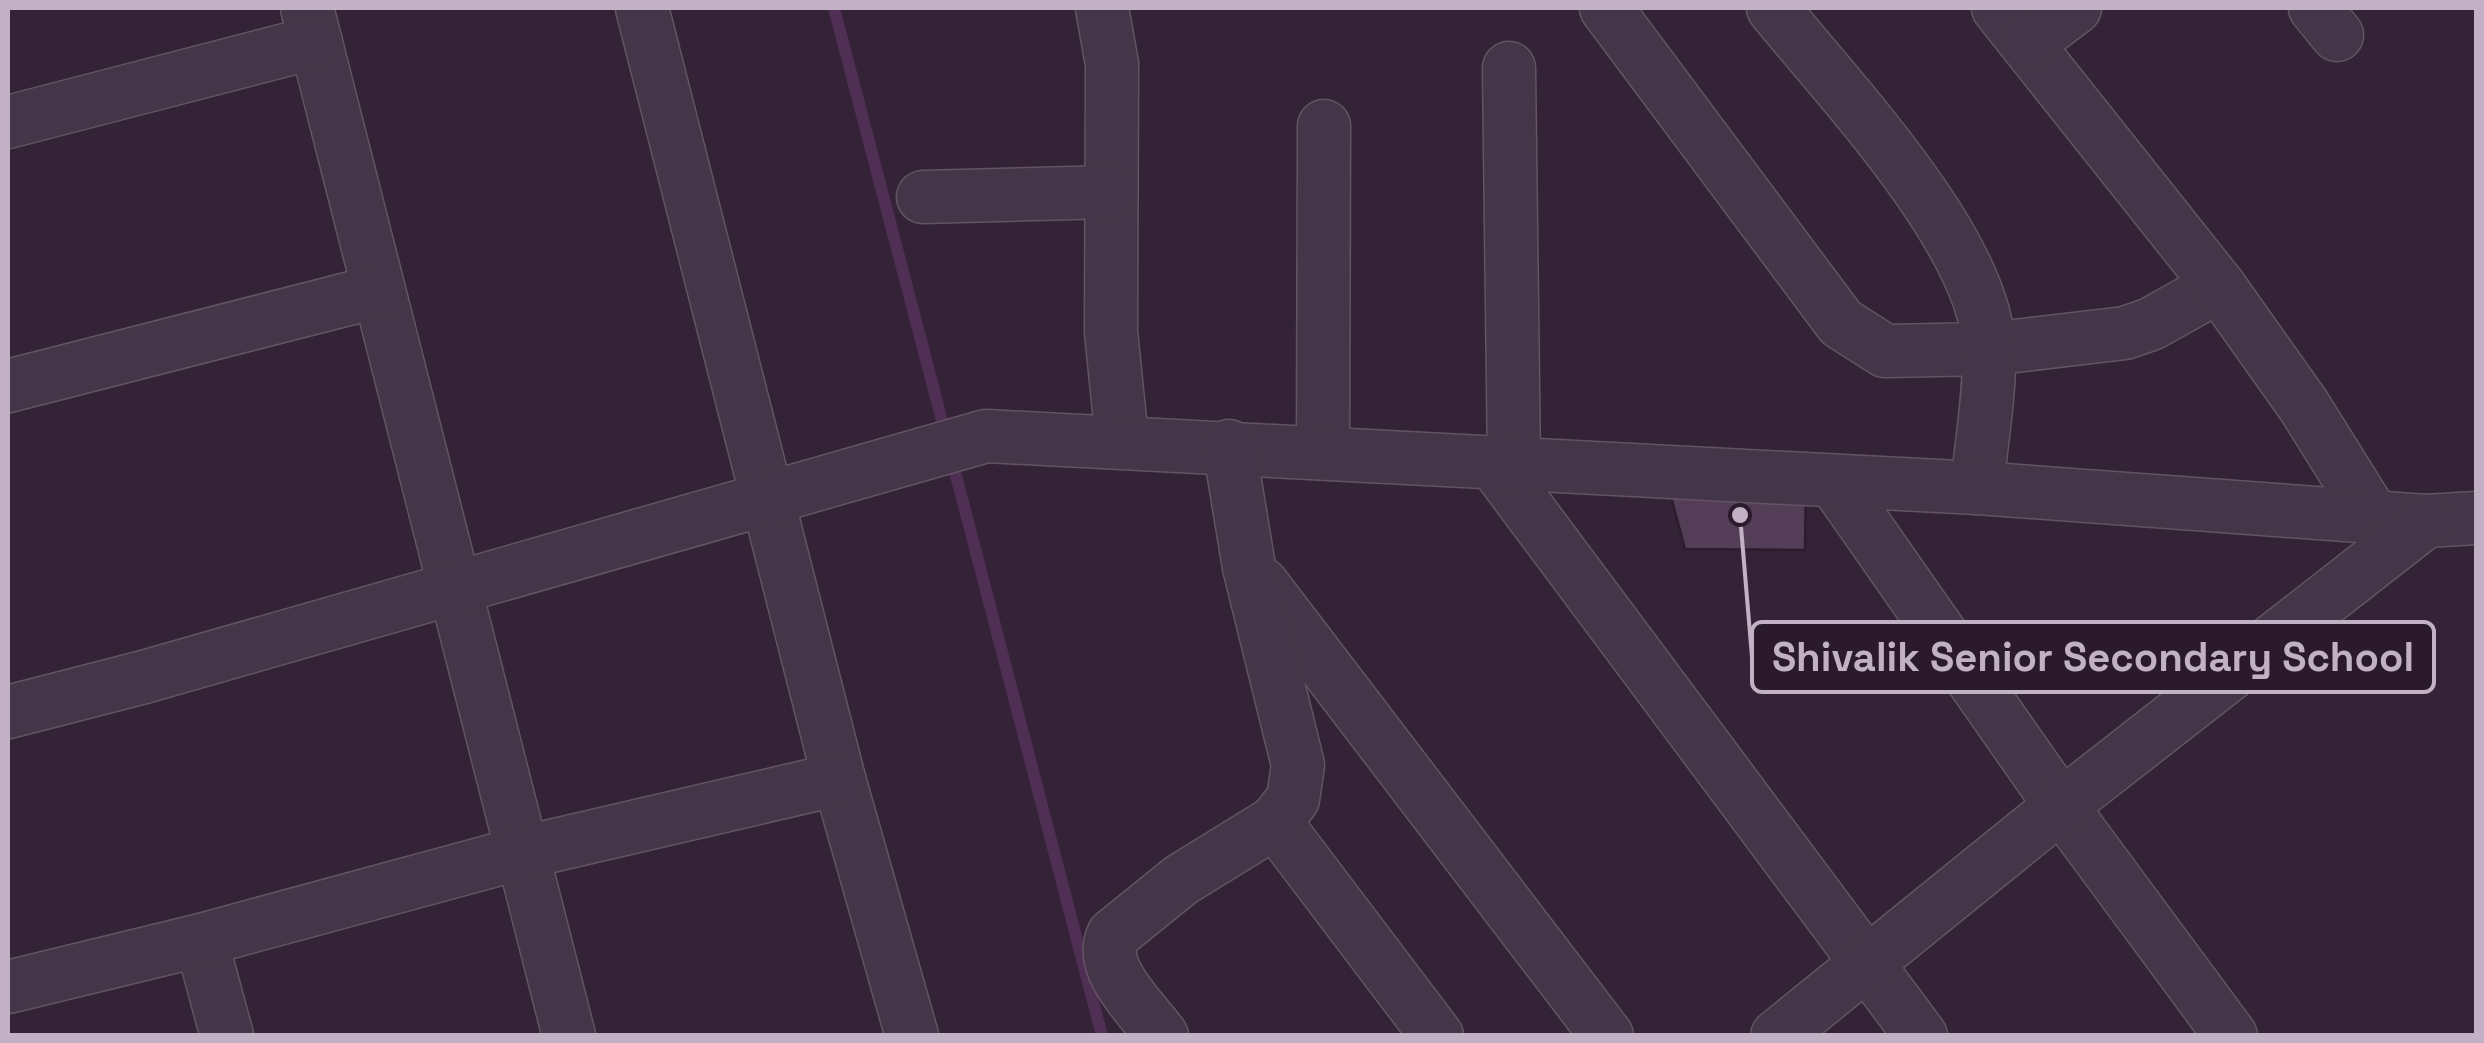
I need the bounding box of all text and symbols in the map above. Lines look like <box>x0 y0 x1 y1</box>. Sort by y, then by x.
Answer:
callout: Shivalik Senior Secondary School <box>1752 622 2434 692</box>
text: Shivalik Senior Secondary School <box>1772 632 2414 683</box>

